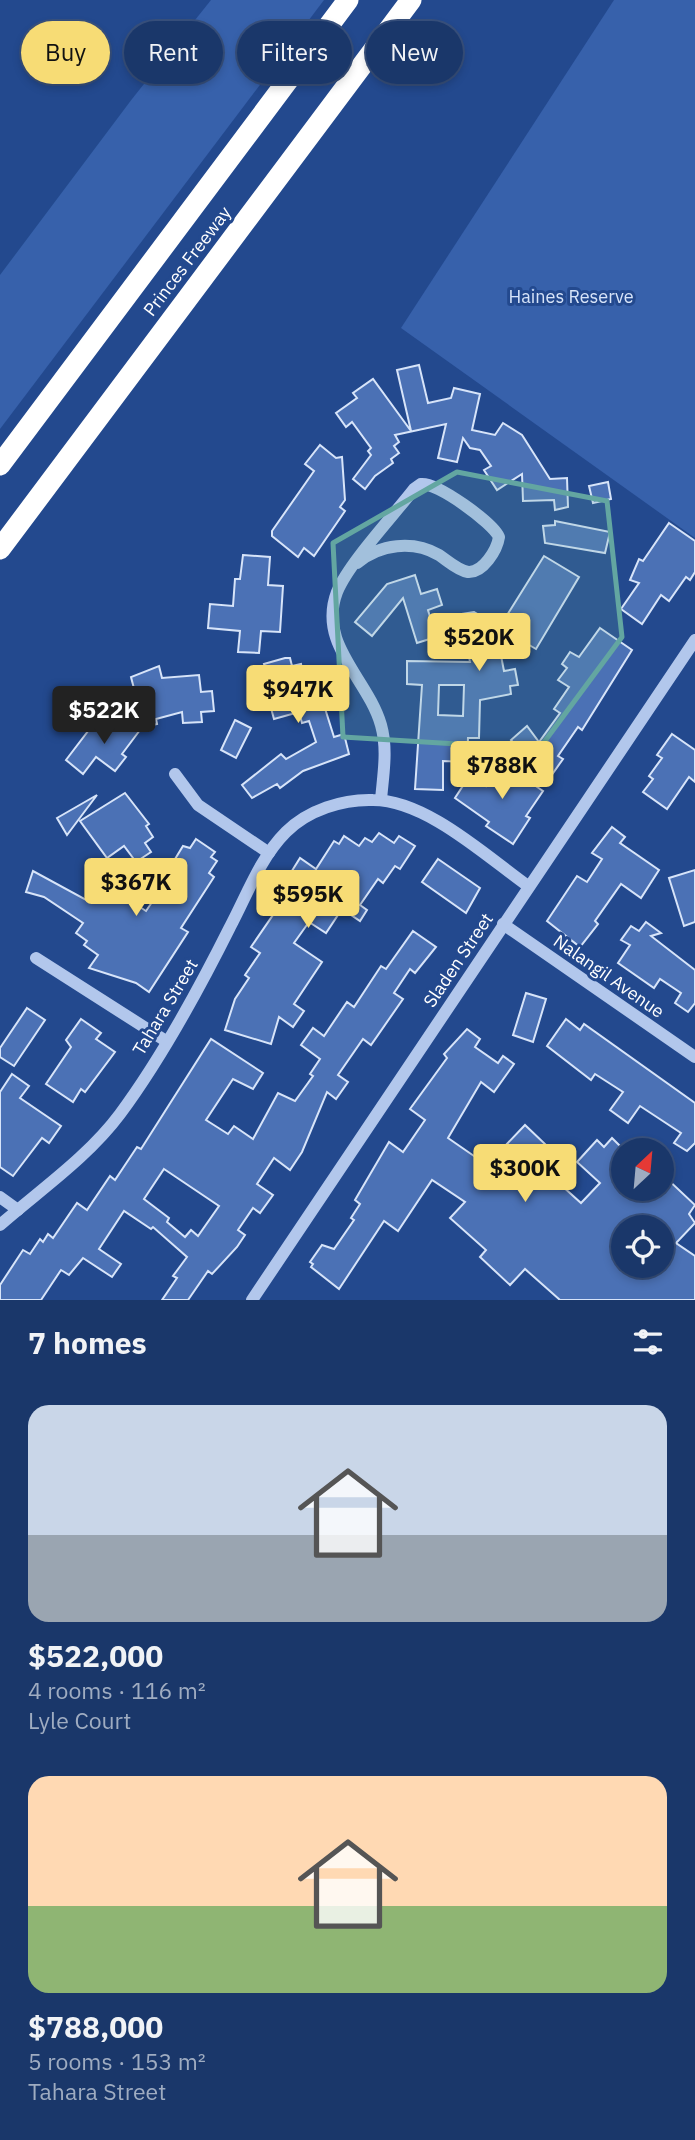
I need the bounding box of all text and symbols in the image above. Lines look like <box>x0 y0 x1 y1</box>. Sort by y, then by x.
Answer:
chip: Buy <box>21 21 110 84</box>
chip: Rent <box>124 21 223 84</box>
chip: Filters <box>237 21 352 84</box>
chip: New <box>366 21 463 84</box>
street label: Princes Freeway <box>138 201 236 321</box>
park label: Haines Reserve <box>508 285 634 308</box>
pin: $520K <box>430 614 528 673</box>
text: $520K <box>443 621 515 651</box>
pin: $947K <box>249 666 347 725</box>
text: $947K <box>262 673 334 703</box>
pin: $522K <box>55 686 153 746</box>
text: $522K <box>68 694 140 724</box>
pin: $788K <box>453 742 551 801</box>
text: $788K <box>466 749 538 779</box>
pin: $367K <box>87 858 185 918</box>
text: $367K <box>100 866 172 896</box>
pin: $595K <box>259 870 357 930</box>
text: $595K <box>272 878 344 908</box>
street label: Sladen Street <box>418 908 498 1012</box>
street label: Nalangil Avenue <box>549 929 669 1023</box>
street label: Tahara Street <box>127 955 203 1059</box>
north arrow <box>611 1138 674 1200</box>
map controls <box>611 1138 674 1278</box>
pin: $300K <box>476 1144 574 1204</box>
text: $300K <box>489 1152 561 1182</box>
button: locate <box>611 1215 674 1278</box>
text: 7 homes <box>28 1323 147 1362</box>
icon: filters <box>629 1323 667 1361</box>
icon: home <box>285 1450 411 1576</box>
text: $522,000 <box>28 1636 163 1675</box>
text: 4 rooms · 116 m² <box>28 1675 206 1705</box>
text: Lyle Court <box>28 1705 131 1735</box>
icon: home <box>285 1821 411 1947</box>
text: $788,000 <box>28 2007 163 2046</box>
text: 5 rooms · 153 m² <box>28 2046 206 2076</box>
text: Tahara Street <box>28 2076 166 2106</box>

